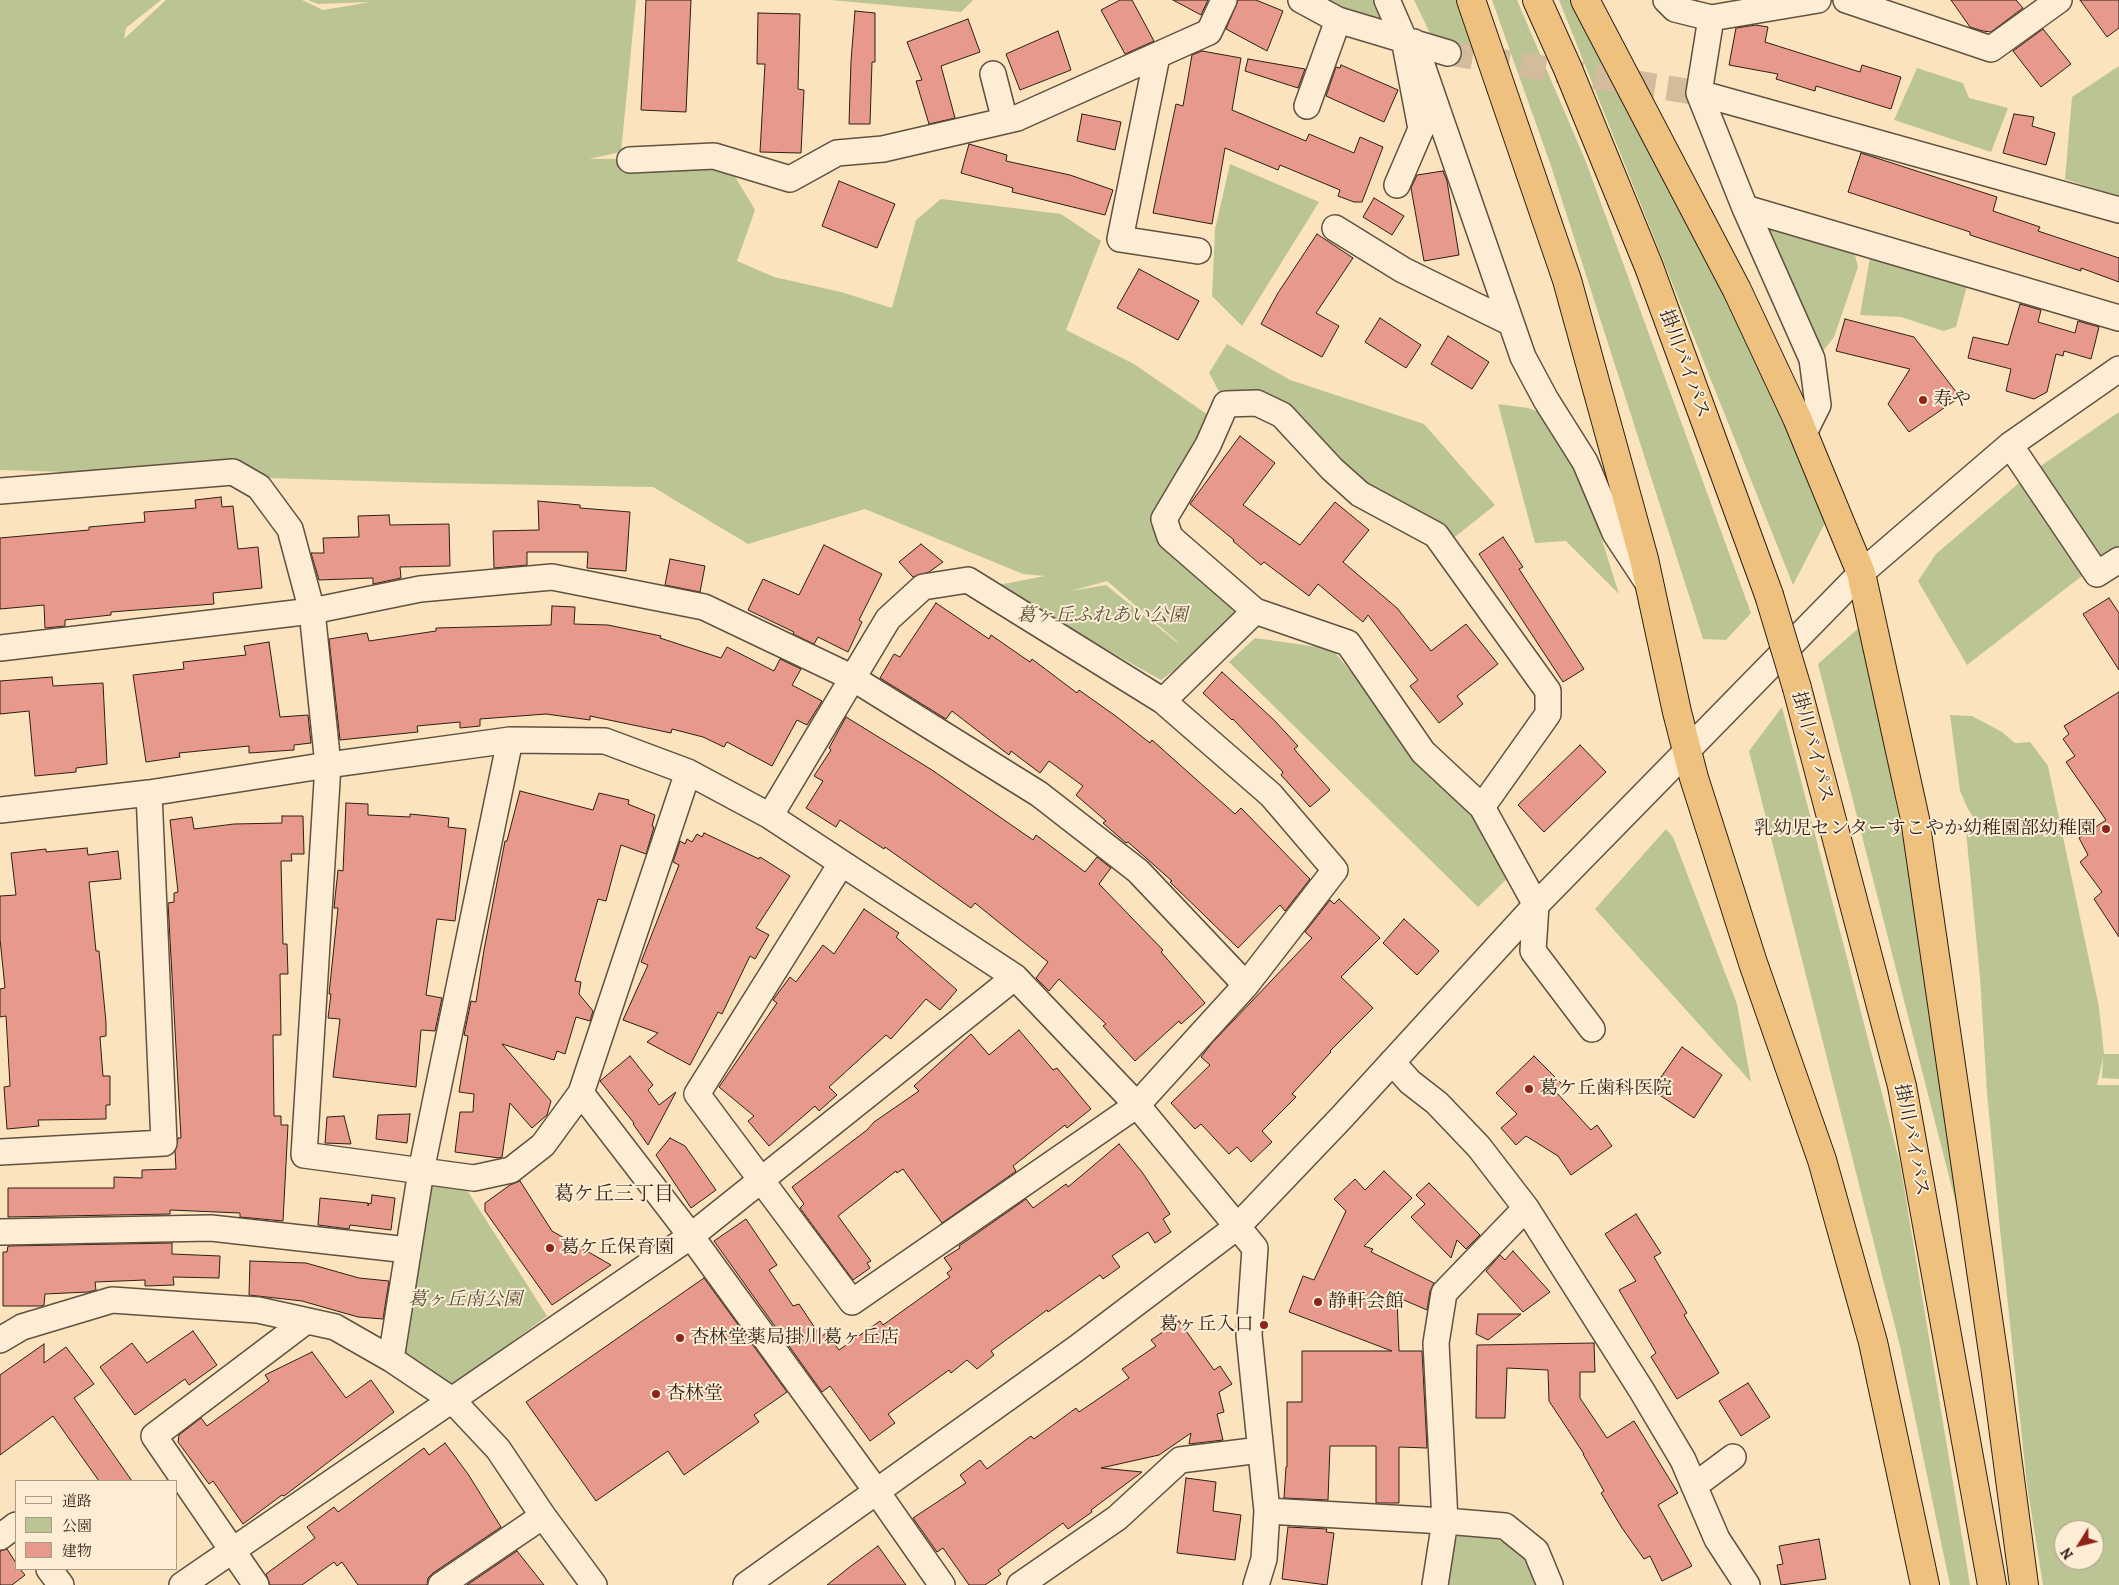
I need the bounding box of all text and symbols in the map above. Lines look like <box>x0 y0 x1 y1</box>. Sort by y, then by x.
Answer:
street label: 掛川バイパス <box>1654 307 1714 421</box>
place label: 寿や <box>1933 389 1971 411</box>
marker: 寿や <box>1917 394 1929 406</box>
park label: 葛ヶ丘ふれあい公園 <box>1017 605 1187 627</box>
street label: 掛川バイパス <box>1786 689 1838 805</box>
place label: 乳幼児センターすこやか幼稚園部幼稚園 <box>1754 818 2096 840</box>
marker: 乳幼児センターすこやか幼稚園部幼稚園 <box>2100 823 2112 835</box>
place label: 葛ケ丘歯科医院 <box>1539 1078 1672 1100</box>
street label: 掛川バイパス <box>1889 1082 1933 1198</box>
marker: 葛ケ丘歯科医院 <box>1523 1083 1535 1095</box>
district label: 葛ケ丘三丁目 <box>554 1183 674 1207</box>
place label: 葛ケ丘保育園 <box>560 1237 674 1259</box>
marker: 葛ケ丘保育園 <box>544 1242 556 1254</box>
park label: 葛ヶ丘南公園 <box>408 1289 522 1311</box>
place label: 静軒会館 <box>1328 1291 1404 1313</box>
marker: 静軒会館 <box>1312 1296 1324 1308</box>
place label: 葛ヶ丘入口 <box>1159 1314 1254 1336</box>
marker: 葛ヶ丘入口 <box>1258 1319 1270 1331</box>
place label: 杏林堂薬局掛川葛ヶ丘店 <box>690 1327 899 1349</box>
marker: 杏林堂薬局掛川葛ヶ丘店 <box>674 1332 686 1344</box>
place label: 杏林堂 <box>666 1383 723 1405</box>
marker: 杏林堂 <box>650 1388 662 1400</box>
legend <box>15 1480 178 1570</box>
text: 道路 <box>62 1491 92 1511</box>
text: 公園 <box>62 1516 92 1536</box>
north arrow <box>2054 1520 2104 1570</box>
text: 建物 <box>62 1541 92 1561</box>
text: N <box>2057 1544 2078 1563</box>

